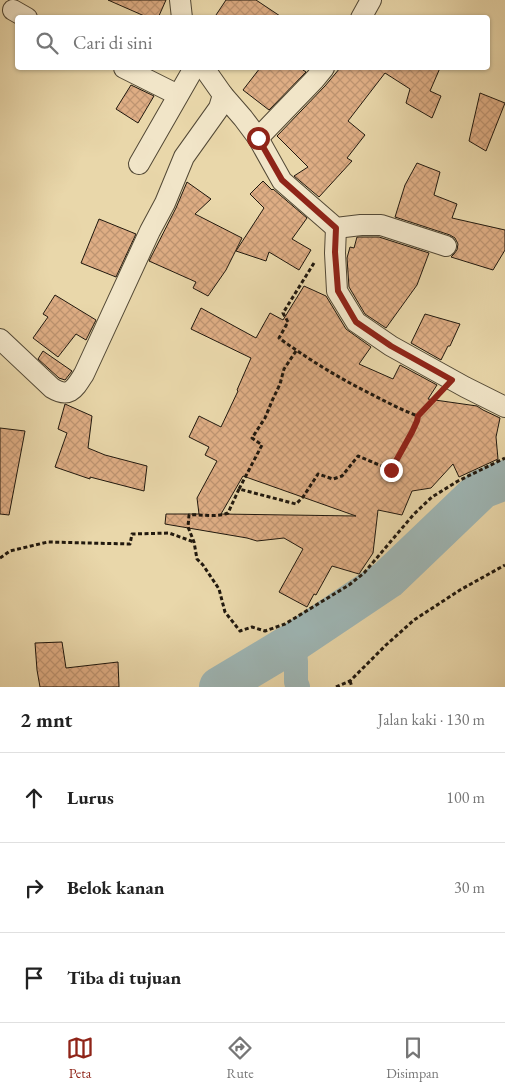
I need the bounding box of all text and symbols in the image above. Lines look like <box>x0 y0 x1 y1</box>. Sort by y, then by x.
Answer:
search box <box>15 15 490 70</box>
icon: search <box>33 29 61 57</box>
text: Cari di sini <box>73 30 152 55</box>
route start <box>247 127 270 150</box>
route end <box>380 459 403 482</box>
text: 2 mnt <box>20 706 72 733</box>
text: Jalan kaki · 130 m <box>378 709 485 730</box>
icon: ahead <box>20 784 48 812</box>
text: Lurus <box>67 785 114 810</box>
text: 100 m <box>446 787 485 808</box>
icon: right <box>20 874 48 902</box>
text: Belok kanan <box>67 875 165 900</box>
text: 30 m <box>454 877 485 898</box>
icon: arrive <box>20 964 48 992</box>
text: Tiba di tujuan <box>67 965 181 990</box>
tab: Peta <box>66 1034 94 1082</box>
tab: Rute <box>226 1034 254 1082</box>
tab: Disimpan <box>386 1034 439 1082</box>

